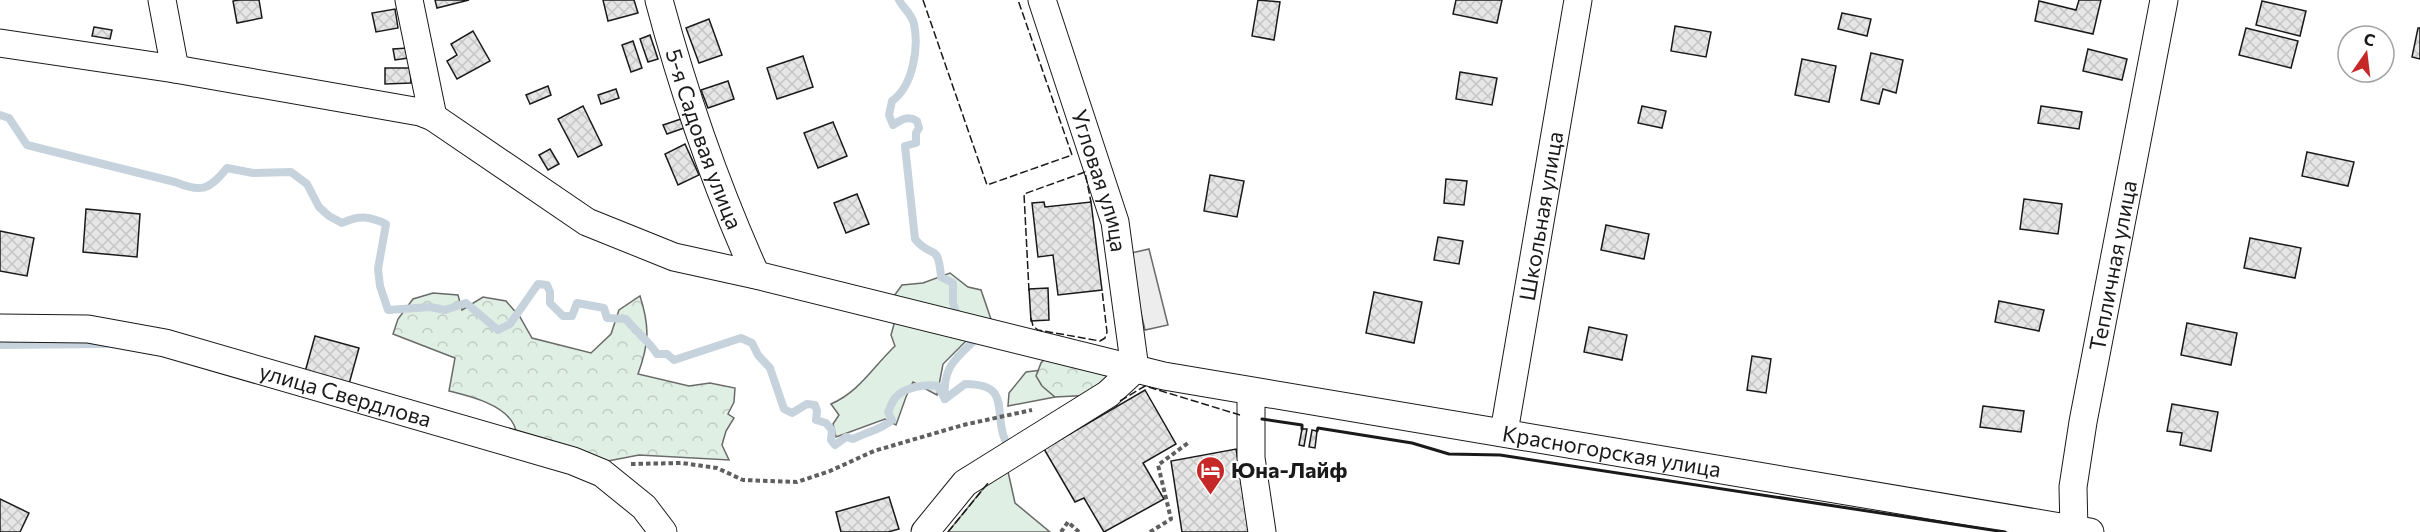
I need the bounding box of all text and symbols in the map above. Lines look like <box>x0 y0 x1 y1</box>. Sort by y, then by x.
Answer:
north arrow <box>2336 24 2396 84</box>
text: С <box>2362 28 2377 50</box>
street label: 5-я Садовая улица <box>660 45 749 233</box>
street label: Угловая улица <box>1066 106 1133 254</box>
street label: Школьная улица <box>1513 129 1568 303</box>
street label: Тепличная улица <box>2083 178 2142 353</box>
street label: улица Свердлова <box>256 357 435 432</box>
street label: Красногорская улица <box>1500 419 1723 483</box>
hotel icon: Юна-Лайф <box>1194 454 1226 496</box>
place label: Юна-Лайф <box>1231 456 1347 483</box>

